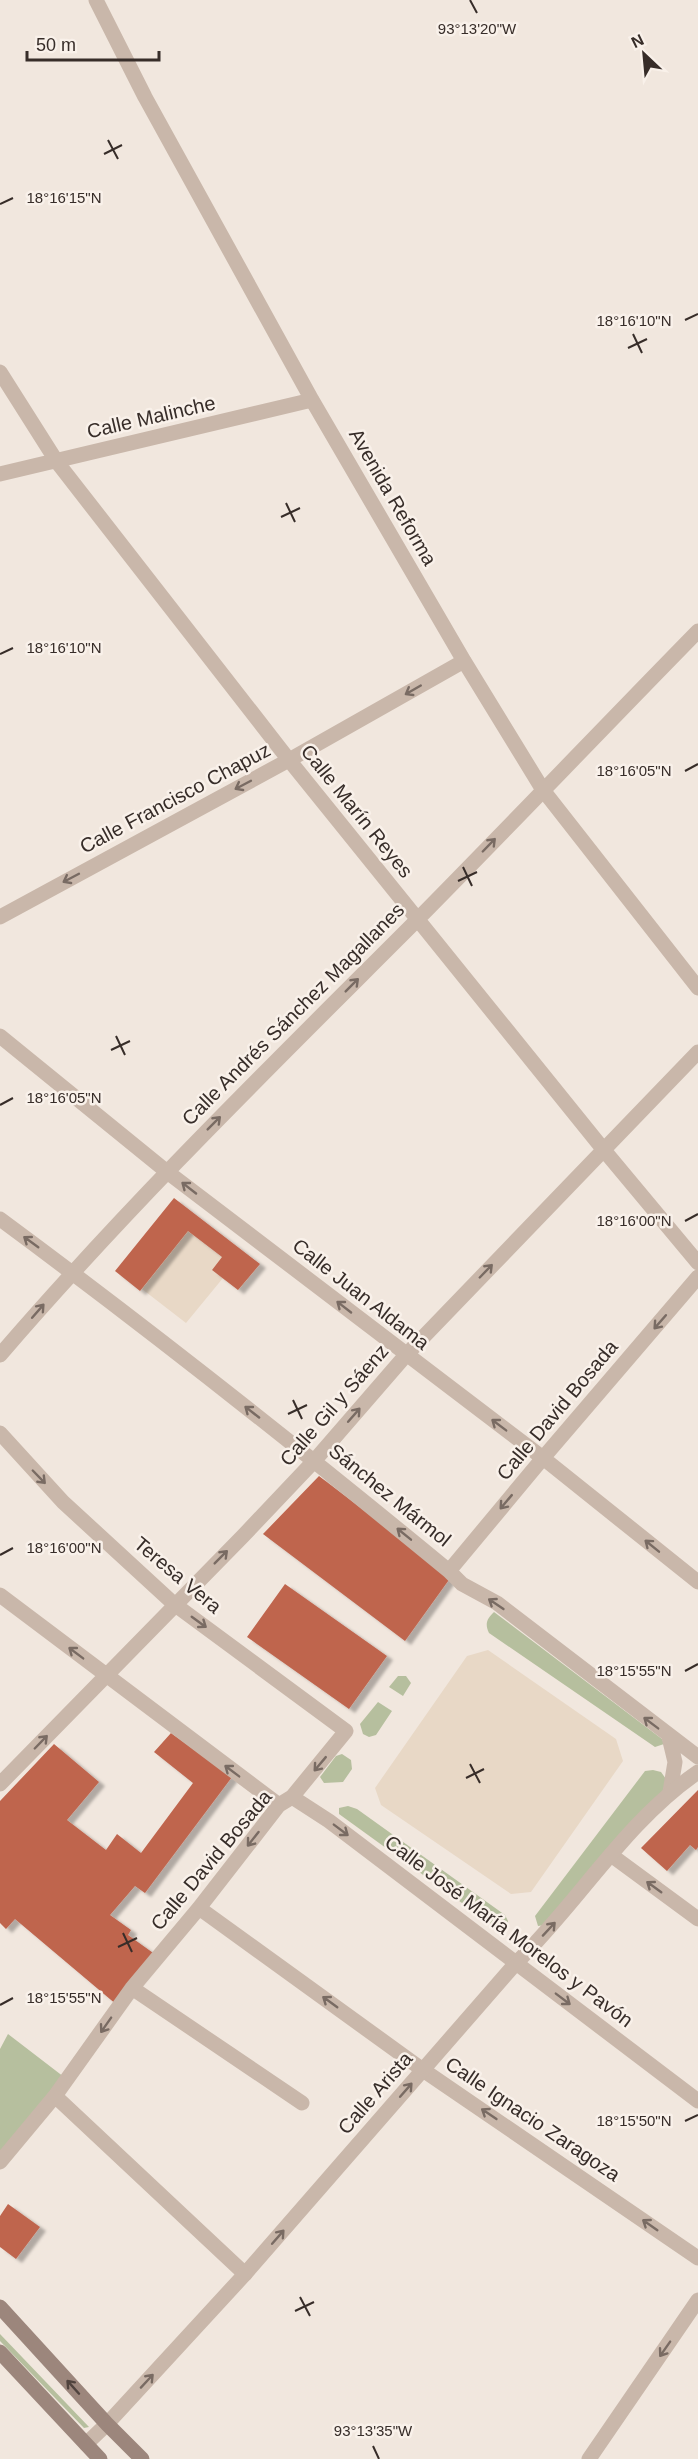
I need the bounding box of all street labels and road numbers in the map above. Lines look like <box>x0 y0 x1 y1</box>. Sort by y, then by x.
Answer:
street label: Calle Malinche <box>85 392 217 442</box>
street label: Avenida Reforma <box>345 425 442 570</box>
street label: Calle Francisco Chapuz <box>76 738 274 858</box>
street label: Calle Marín Reyes <box>297 740 417 882</box>
street label: Calle Andrés Sánchez Magallanes <box>178 899 408 1129</box>
street label: Calle Juan Aldama <box>289 1234 434 1355</box>
street label: Calle David Bosada <box>492 1335 622 1484</box>
street label: Calle Gil y Sáenz <box>275 1340 393 1470</box>
street label: Sánchez Mármol <box>325 1439 455 1551</box>
street label: Teresa Vera <box>130 1532 227 1618</box>
street label: Calle David Bosada <box>146 1785 276 1934</box>
street label: Calle José María Morelos y Pavón <box>381 1831 637 2031</box>
street label: Calle Arista <box>334 2047 417 2138</box>
street label: Calle Ignacio Zaragoza <box>442 2052 625 2186</box>

